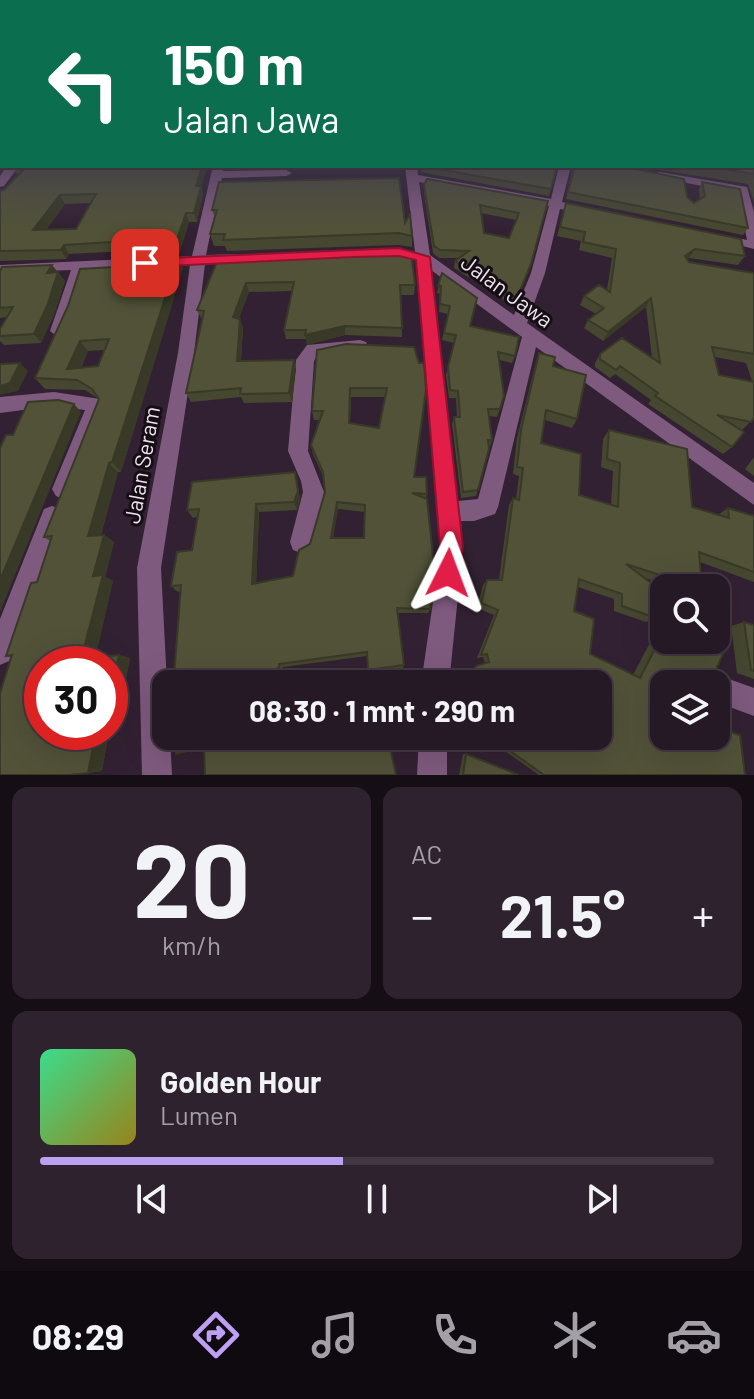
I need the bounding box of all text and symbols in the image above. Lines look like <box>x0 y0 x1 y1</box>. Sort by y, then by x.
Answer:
text: 150 m <box>164 29 304 96</box>
icon: left <box>32 32 136 136</box>
text: Jalan Jawa <box>164 97 339 140</box>
pin <box>111 229 179 297</box>
icon: arrive <box>123 241 167 285</box>
street label: Jalan Jawa <box>457 248 559 332</box>
street label: Jalan Seram <box>118 404 164 525</box>
position arrow <box>406 531 490 615</box>
map controls <box>650 574 730 750</box>
button: search <box>650 574 730 654</box>
speed limit sign: 30 <box>24 646 128 750</box>
button: layers <box>650 670 730 750</box>
text: 08:30 · 1 mnt · 290 m <box>249 692 515 728</box>
text: 20 <box>133 814 250 939</box>
text: AC <box>411 838 442 869</box>
text: 21.5° <box>500 878 625 950</box>
text: − <box>411 888 433 941</box>
text: + <box>692 888 714 941</box>
text: km/h <box>162 929 221 960</box>
text: Golden Hour <box>160 1063 322 1099</box>
text: Lumen <box>160 1099 238 1130</box>
icon: previous <box>130 1177 174 1221</box>
icon: pause <box>355 1177 399 1221</box>
icon: next <box>580 1177 624 1221</box>
icon: directions <box>188 1307 244 1363</box>
icon: music <box>307 1307 363 1363</box>
icon: phone <box>427 1307 483 1363</box>
icon: climate <box>547 1307 603 1363</box>
icon: car <box>666 1307 722 1363</box>
text: 08:29 <box>32 1314 124 1357</box>

